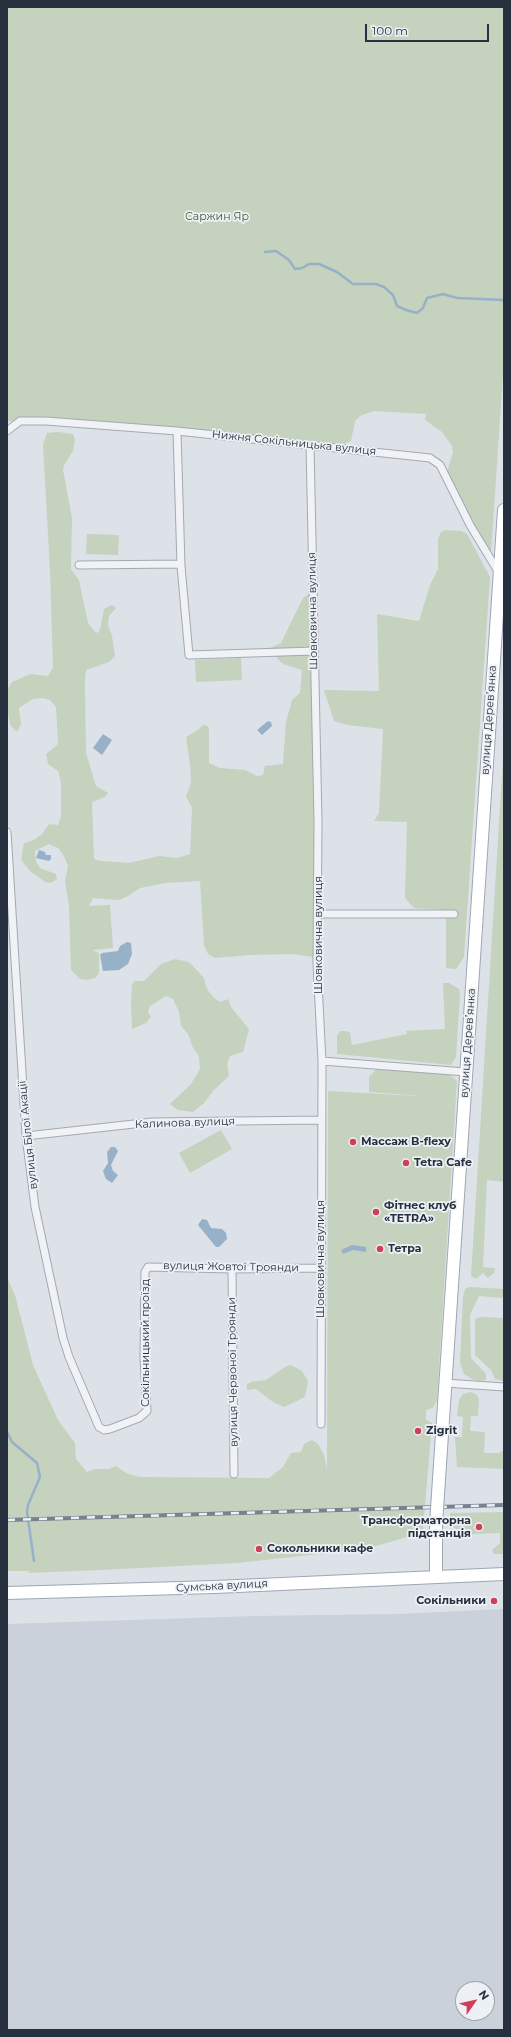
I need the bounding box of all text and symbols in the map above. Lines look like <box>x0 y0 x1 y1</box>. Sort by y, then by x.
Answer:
scale bar <box>367 16 491 42</box>
text: 100 m <box>372 23 408 38</box>
park label: Саржин Яр <box>185 210 249 224</box>
street label: Нижня Сокільницька вулиця <box>211 428 377 458</box>
street label: Шовковична вулиця <box>305 552 321 670</box>
street label: вулиця Дерев’янка <box>479 665 499 775</box>
street label: Шовковична вулиця <box>312 876 326 994</box>
street label: вулиця Дерев’янка <box>458 988 478 1098</box>
street label: вулиця Білої Акації <box>16 1080 40 1190</box>
street label: Калинова вулиця <box>135 1115 235 1131</box>
place label: Массаж B-flexy <box>361 1135 451 1149</box>
marker: Массаж B-flexy <box>348 1137 358 1147</box>
place label: Tetra Cafe <box>414 1156 472 1170</box>
marker: Tetra Cafe <box>401 1158 411 1168</box>
place label: Фітнес клуб «TETRA» <box>384 1199 457 1225</box>
street label: Шовковична вулиця <box>314 1200 328 1318</box>
marker: Фітнес клуб «TETRA» <box>371 1207 381 1217</box>
place label: Тетра <box>388 1242 421 1256</box>
marker: Тетра <box>375 1244 385 1254</box>
street label: вулиця Жовтої Троянди <box>163 1259 299 1275</box>
street label: Сокільницький проїзд <box>139 1279 153 1407</box>
street label: вулиця Червоної Троянди <box>225 1297 241 1447</box>
place label: Zigrit <box>426 1424 457 1438</box>
marker: Zigrit <box>413 1426 423 1436</box>
place label: Трансформаторна підстанція <box>361 1514 471 1540</box>
marker: Трансформаторна підстанція <box>474 1522 484 1532</box>
place label: Сокольники кафе <box>267 1542 373 1556</box>
marker: Сокольники кафе <box>254 1544 264 1554</box>
street label: Сумська вулиця <box>176 1577 268 1595</box>
place label: Сокільники <box>416 1594 486 1608</box>
marker: Сокільники <box>489 1596 499 1606</box>
north arrow <box>455 1981 495 2021</box>
text: N <box>476 1987 492 2002</box>

